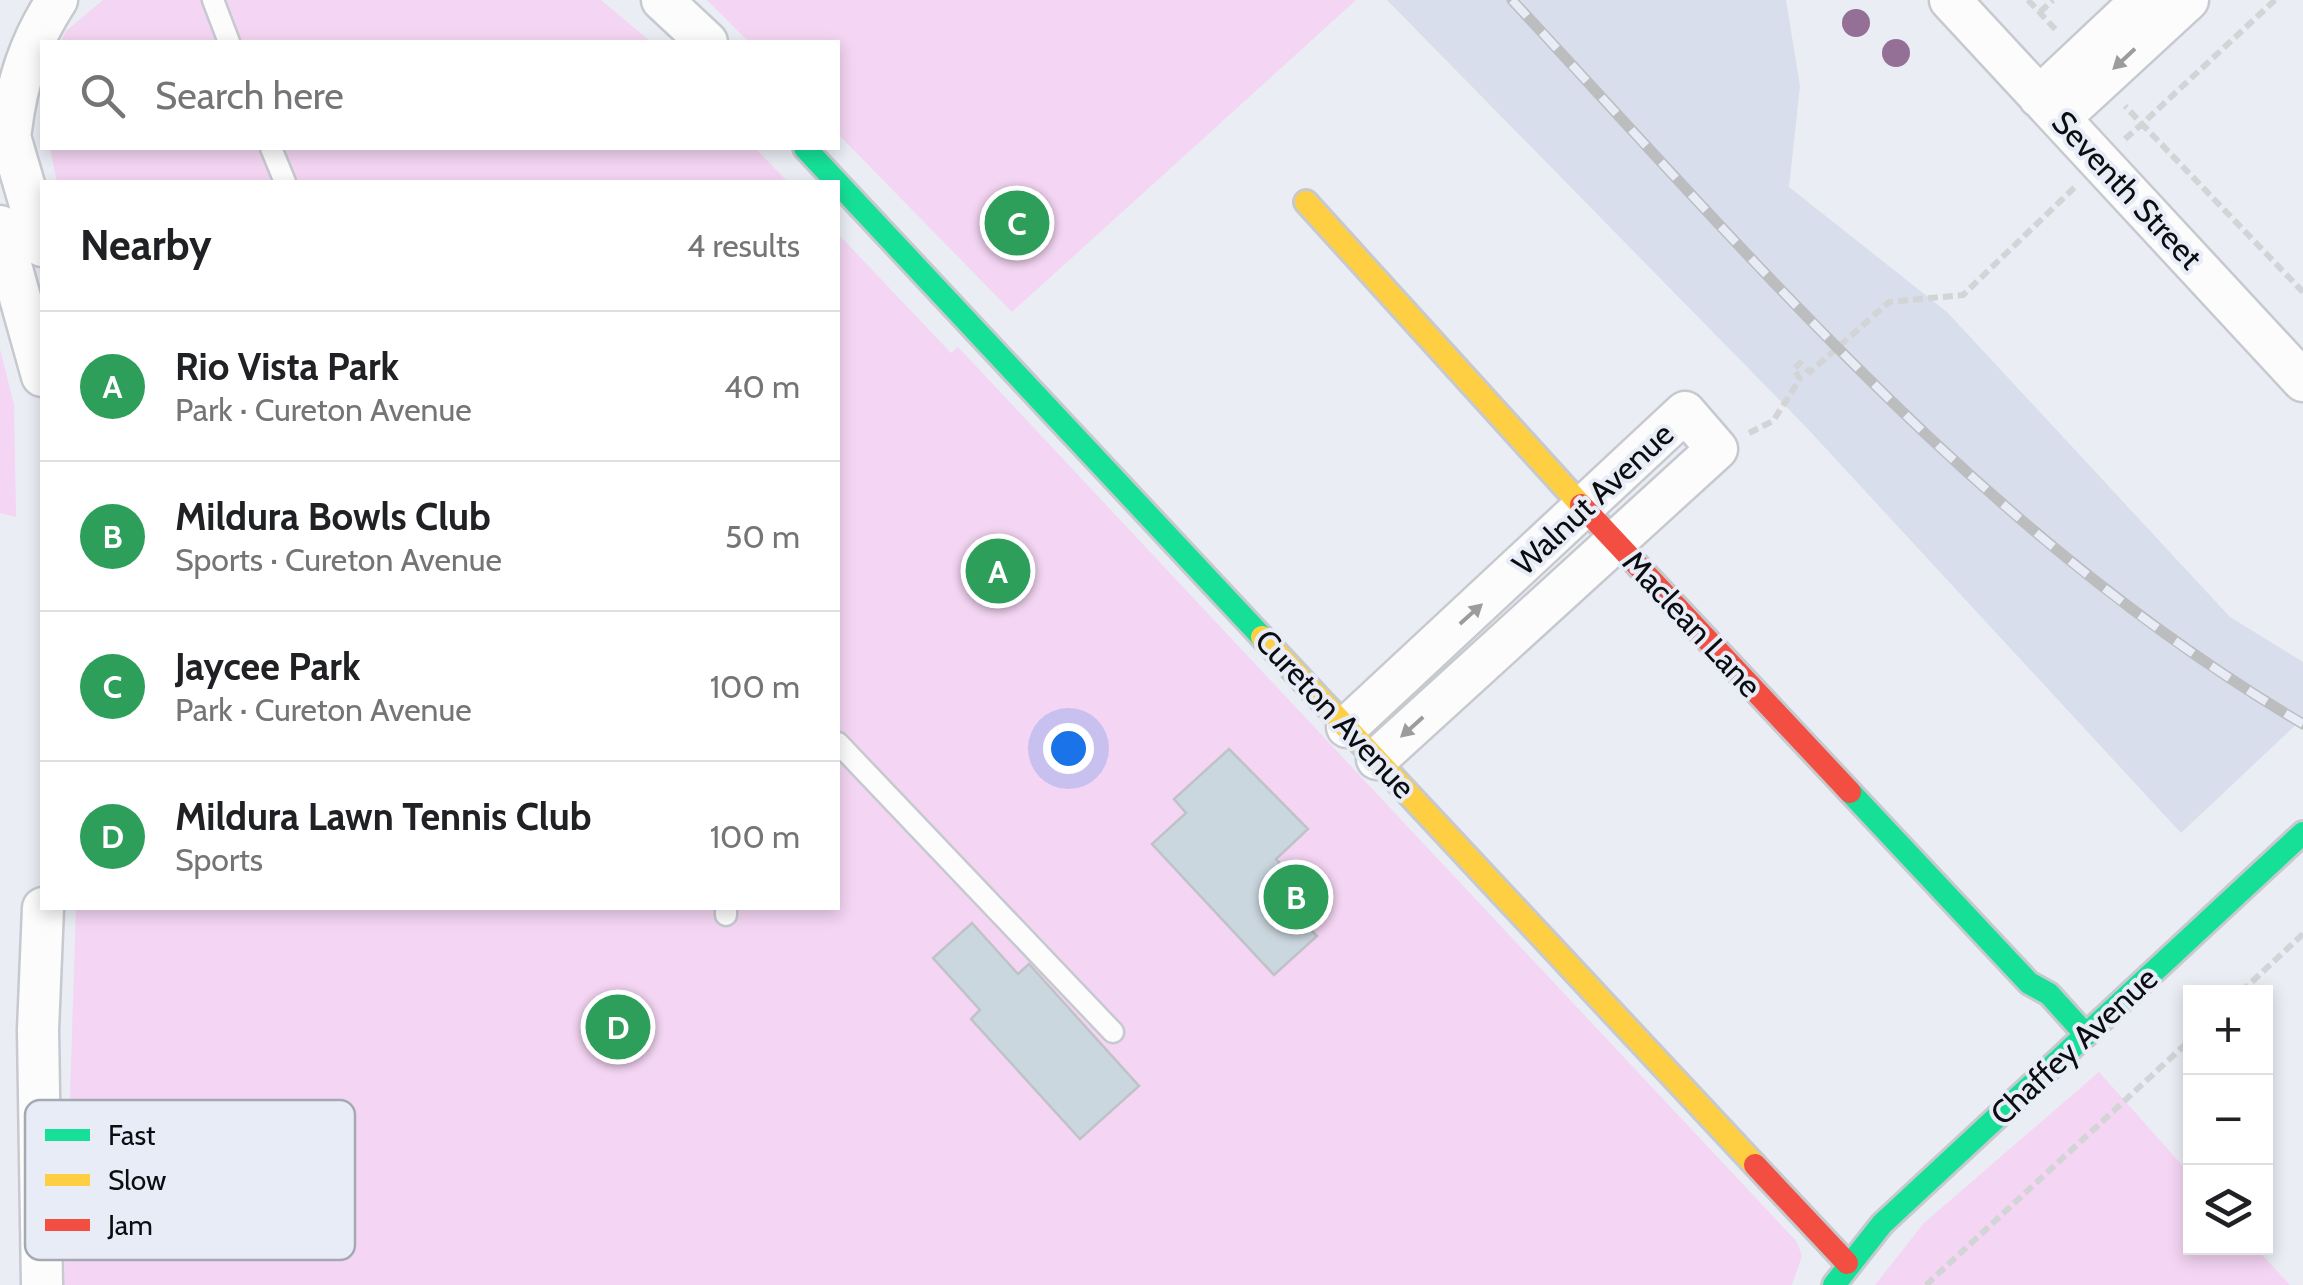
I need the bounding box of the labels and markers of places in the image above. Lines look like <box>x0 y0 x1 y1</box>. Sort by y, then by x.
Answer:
pin: C <box>984 186 1050 260</box>
pin: A <box>966 534 1030 608</box>
pin: B <box>1264 860 1328 934</box>
pin: D <box>586 990 650 1064</box>

